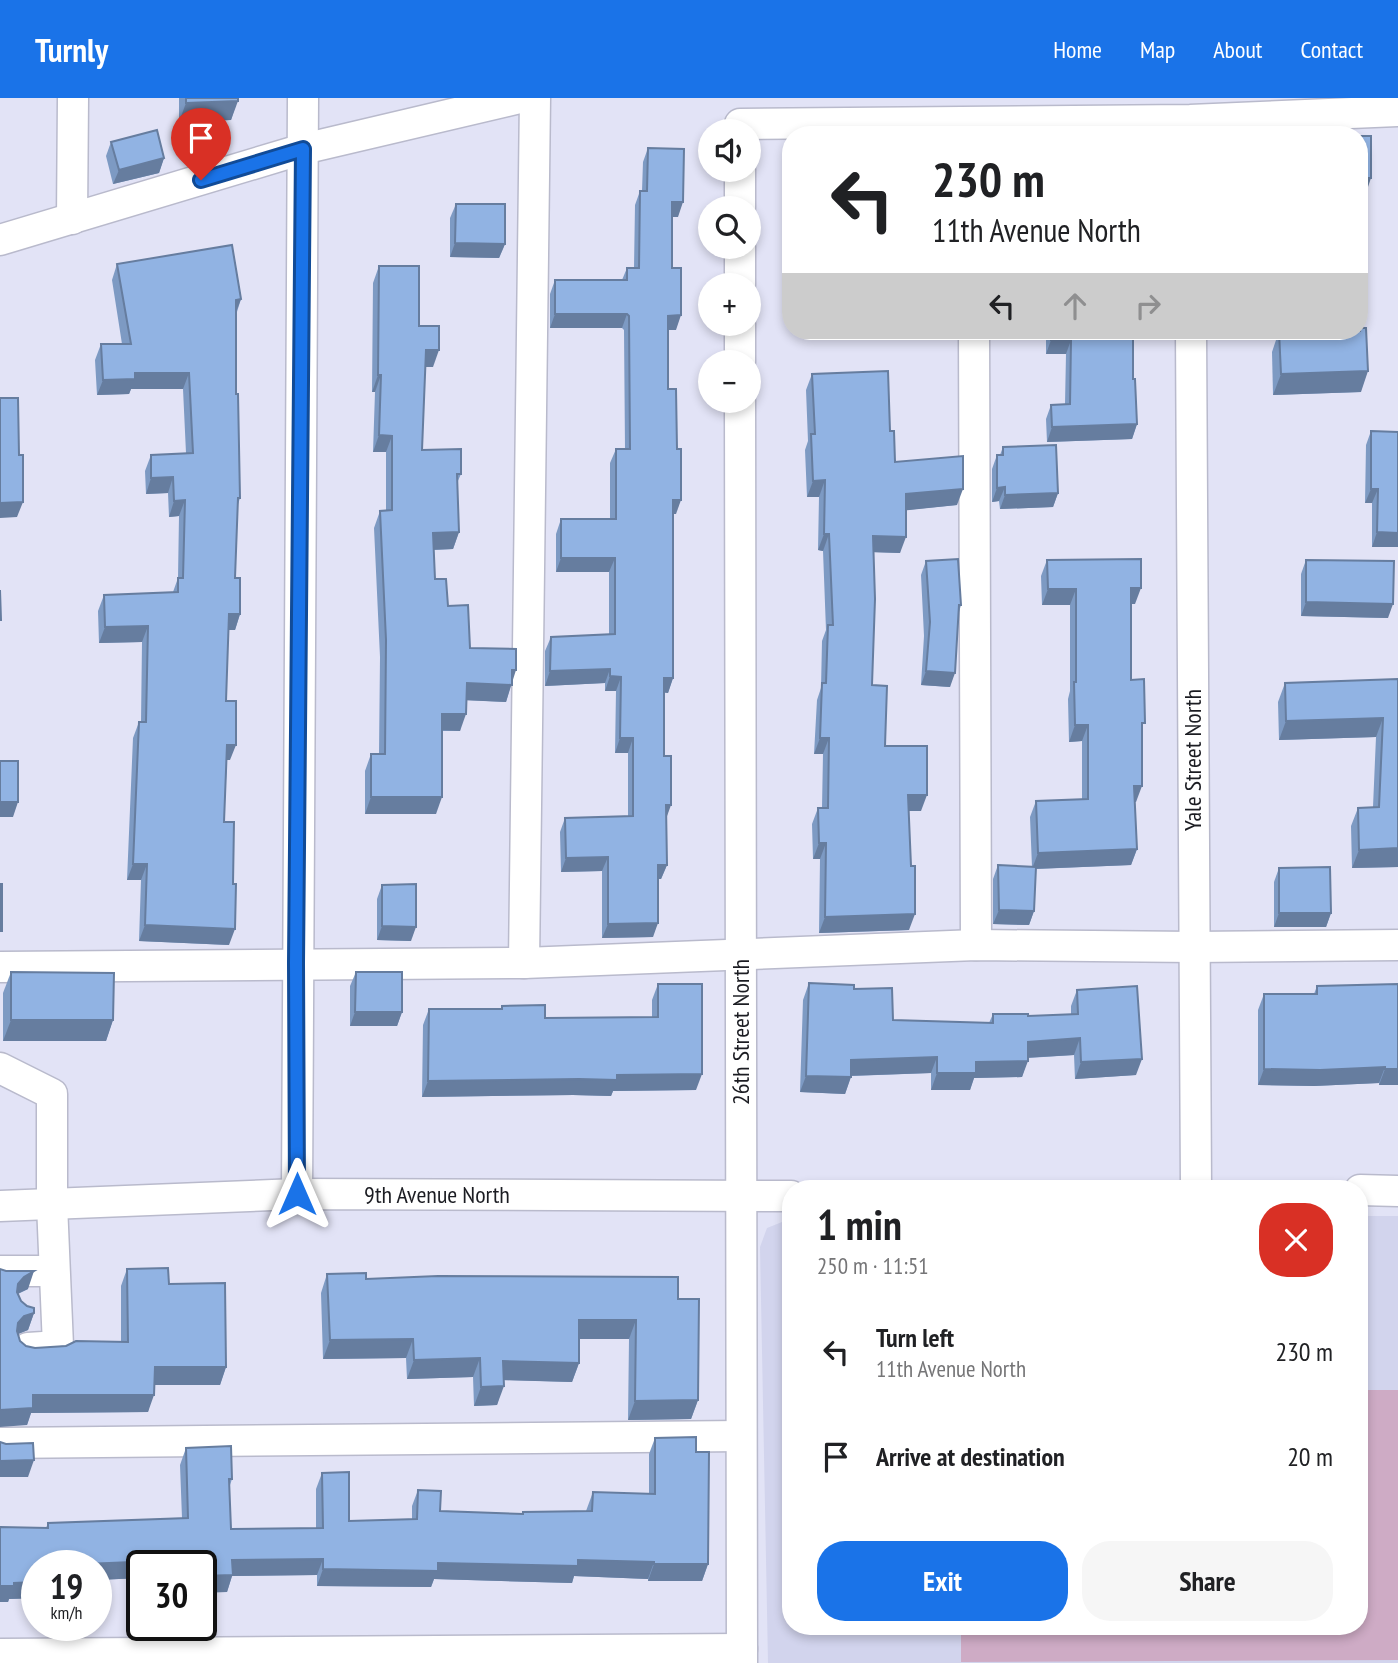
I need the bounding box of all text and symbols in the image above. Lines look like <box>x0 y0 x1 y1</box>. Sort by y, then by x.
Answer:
text: Turnly <box>35 28 108 71</box>
text: Home <box>1053 34 1102 65</box>
text: Map <box>1140 34 1175 65</box>
text: About <box>1213 34 1262 65</box>
text: Contact <box>1300 34 1363 65</box>
pin <box>171 108 231 180</box>
icon: arrive <box>182 119 220 157</box>
map controls <box>698 119 761 413</box>
button: sound <box>698 119 761 182</box>
text: 230 m <box>932 147 1045 211</box>
icon: left <box>817 154 908 245</box>
button: search <box>698 196 761 259</box>
text: 11th Avenue North <box>932 209 1141 251</box>
button: + <box>698 273 761 336</box>
icon: left <box>983 287 1021 325</box>
icon: ahead <box>1056 287 1094 325</box>
icon: right <box>1129 287 1167 325</box>
button: − <box>698 350 761 413</box>
street label: Yale Street North <box>1177 689 1208 831</box>
street label: 26th Street North <box>725 959 756 1105</box>
position arrow <box>260 1157 334 1231</box>
street label: 9th Avenue North <box>364 1179 510 1210</box>
text: 1 min <box>817 1197 902 1252</box>
button: close <box>1259 1203 1333 1277</box>
text: 250 m · 11:51 <box>817 1251 929 1280</box>
text: Turn left <box>876 1321 954 1354</box>
icon: left <box>817 1333 855 1371</box>
text: 230 m <box>1275 1335 1333 1368</box>
text: 11th Avenue North <box>876 1354 1026 1383</box>
icon: arrive <box>817 1438 855 1476</box>
text: Arrive at destination <box>876 1440 1065 1473</box>
text: 20 m <box>1287 1440 1333 1473</box>
button: Exit <box>817 1541 1068 1621</box>
button: Share <box>1082 1541 1333 1621</box>
speed limit sign: 30 <box>126 1550 217 1641</box>
text: 19 <box>50 1563 83 1609</box>
text: km/h <box>51 1601 82 1624</box>

